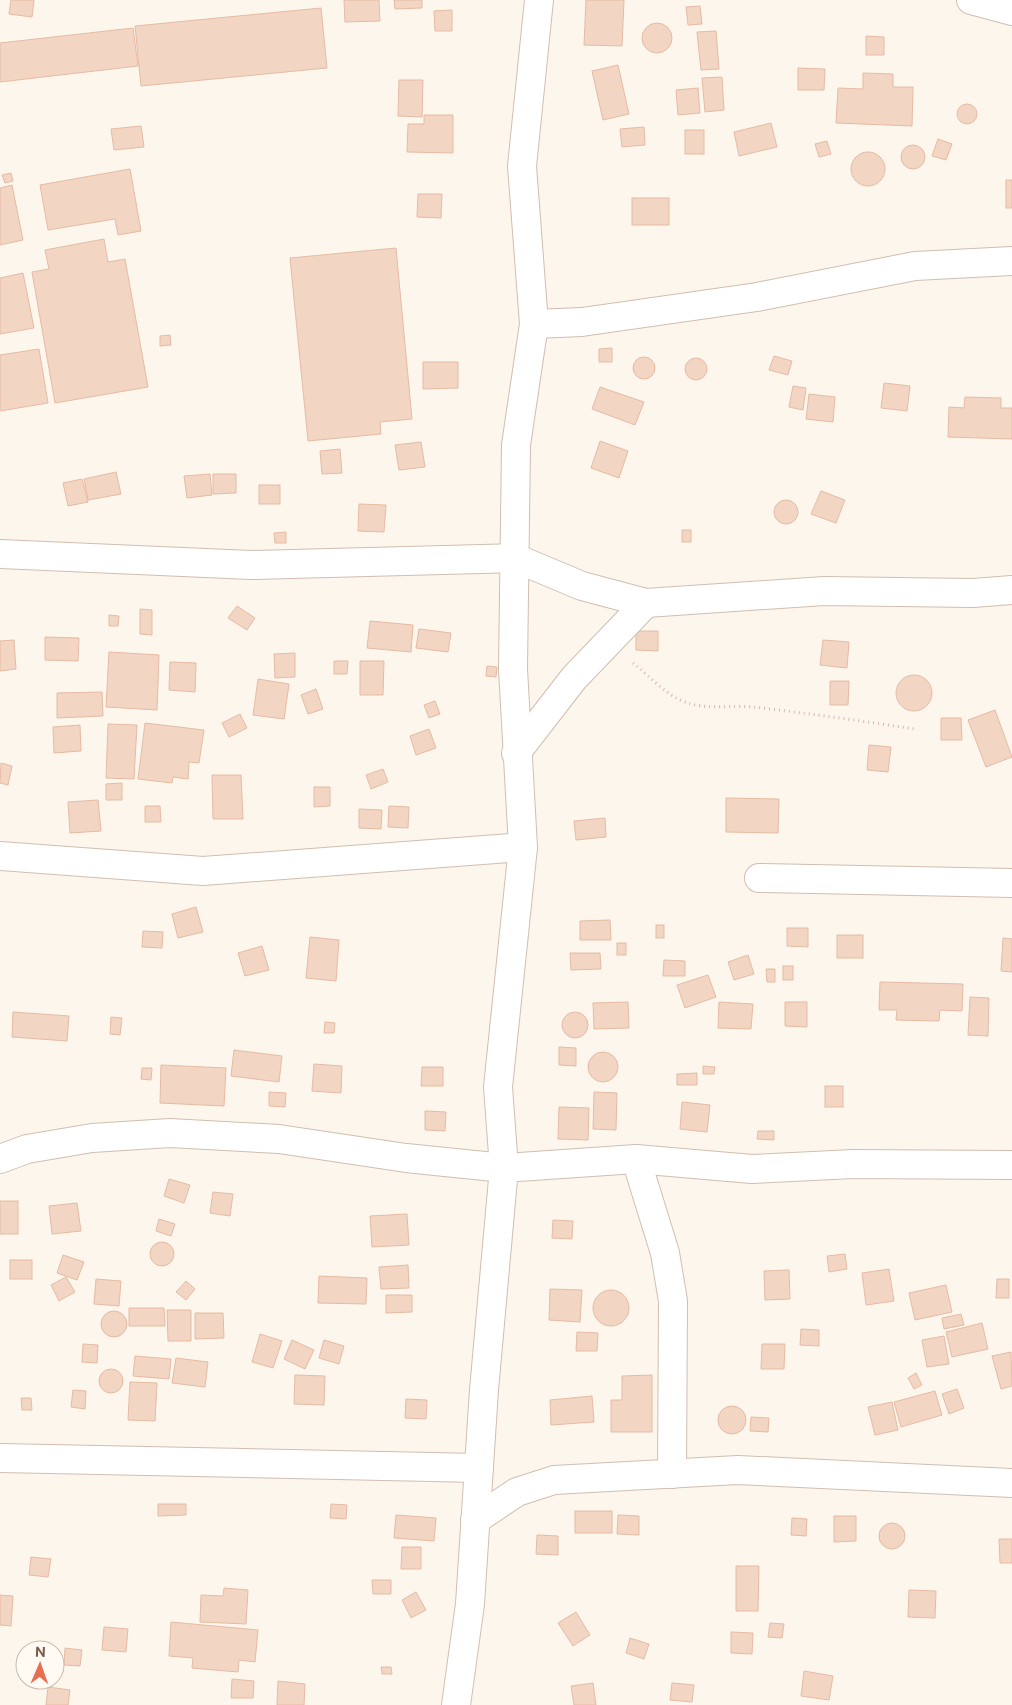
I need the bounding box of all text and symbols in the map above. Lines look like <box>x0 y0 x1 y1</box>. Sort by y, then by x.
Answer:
north arrow <box>15 1640 65 1690</box>
text: N <box>35 1644 46 1660</box>

